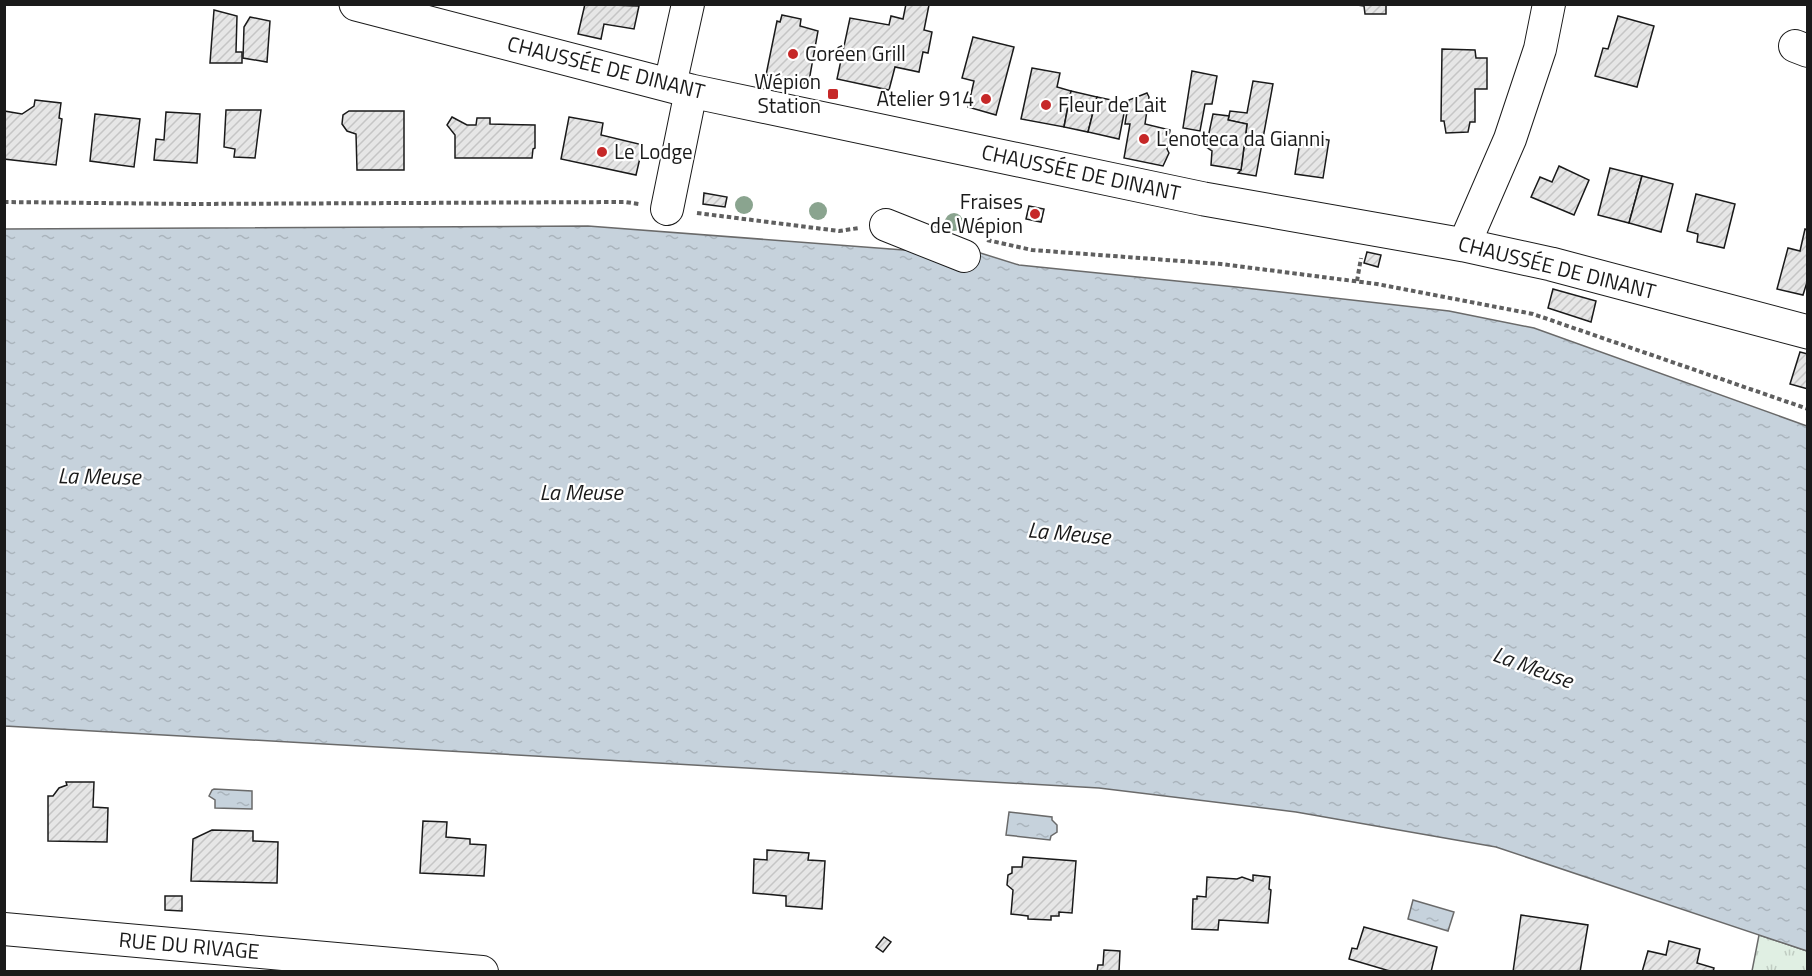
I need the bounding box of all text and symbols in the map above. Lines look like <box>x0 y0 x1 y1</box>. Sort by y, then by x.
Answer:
street label: CHAUSSÉE DE DINANT <box>504 27 708 107</box>
place label: Coréen Grill <box>805 37 906 69</box>
marker: Coréen Grill <box>786 47 800 61</box>
place label: Wépion Station <box>754 65 821 121</box>
place label: Atelier 914 <box>877 82 974 114</box>
marker: Wépion Station <box>826 87 840 101</box>
place label: Fleur de Lait <box>1058 88 1167 120</box>
marker: Atelier 914 <box>979 92 993 106</box>
marker: Fleur de Lait <box>1039 98 1053 112</box>
place label: L'enoteca da Gianni <box>1156 122 1325 154</box>
marker: L'enoteca da Gianni <box>1137 132 1151 146</box>
place label: Le Lodge <box>614 135 693 167</box>
street label: CHAUSSÉE DE DINANT <box>979 135 1184 209</box>
marker: Le Lodge <box>595 145 609 159</box>
place label: Fraises de Wépion <box>930 185 1023 241</box>
marker: Fraises de Wépion <box>1028 207 1042 221</box>
street label: CHAUSSÉE DE DINANT <box>1455 227 1659 307</box>
water label: La Meuse <box>57 458 143 494</box>
water label: La Meuse <box>540 475 624 509</box>
water label: La Meuse <box>1026 512 1114 554</box>
water label: La Meuse <box>1488 637 1580 698</box>
street label: RUE DU RIVAGE <box>117 923 261 967</box>

